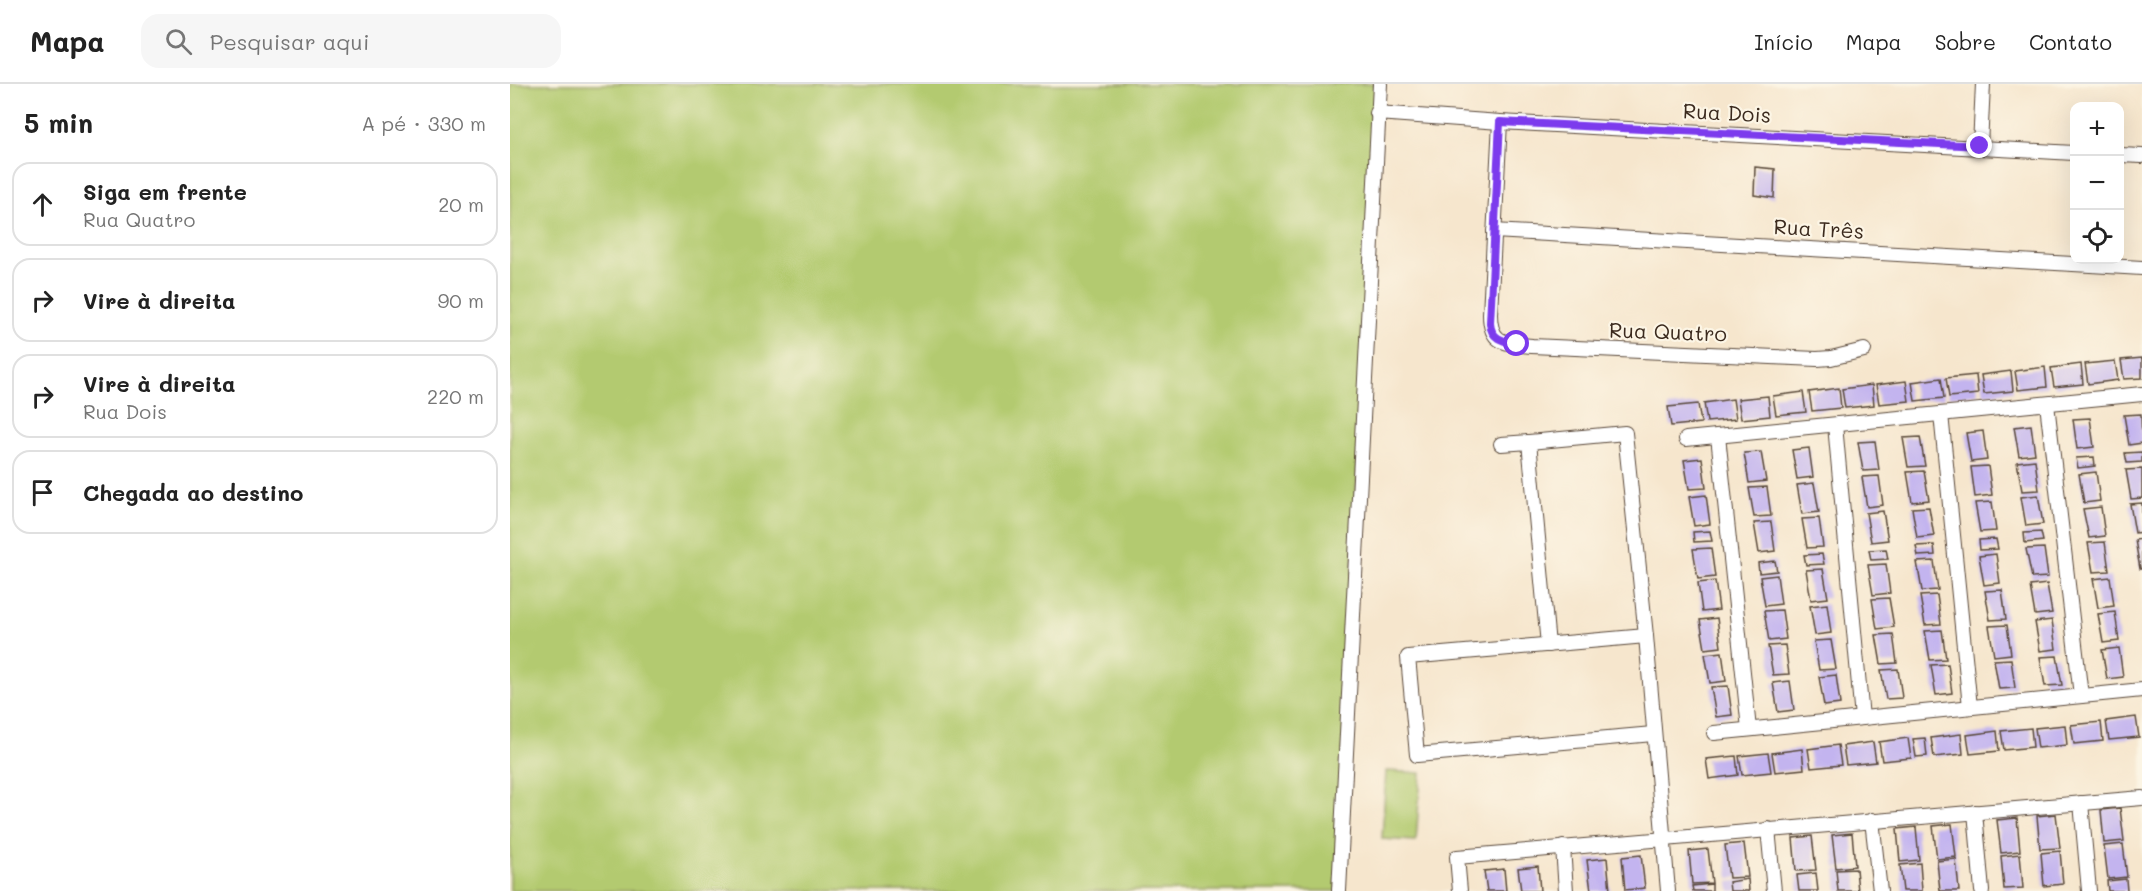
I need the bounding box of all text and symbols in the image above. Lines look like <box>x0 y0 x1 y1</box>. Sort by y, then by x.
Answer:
search box <box>141 14 561 68</box>
text: Mapa <box>30 23 105 59</box>
icon: search <box>162 25 195 58</box>
text: Pesquisar aqui <box>210 27 369 56</box>
text: Início <box>1754 28 1813 55</box>
text: Mapa <box>1846 28 1902 55</box>
text: Sobre <box>1935 28 1996 55</box>
text: Contato <box>2029 28 2112 55</box>
street label: Rua Dois <box>1682 96 1772 128</box>
map controls <box>2070 102 2124 264</box>
button: + <box>2070 102 2124 156</box>
text: 5 min <box>24 106 93 140</box>
text: A pé · 330 m <box>361 110 486 136</box>
route end <box>1966 132 1992 158</box>
button: − <box>2070 156 2124 210</box>
text: Siga em frente <box>83 177 247 206</box>
icon: ahead <box>26 188 59 221</box>
text: 20 m <box>438 191 484 217</box>
text: Rua Quatro <box>83 206 195 232</box>
button: locate <box>2070 210 2124 264</box>
street label: Rua Três <box>1773 212 1865 244</box>
icon: right <box>26 284 59 317</box>
text: Vire à direita <box>83 286 236 315</box>
text: 90 m <box>438 287 484 313</box>
street label: Rua Quatro <box>1609 315 1727 347</box>
route start <box>1503 330 1529 356</box>
text: Vire à direita <box>83 369 236 398</box>
icon: right <box>26 380 59 413</box>
text: 220 m <box>427 383 484 409</box>
text: Rua Dois <box>83 398 167 424</box>
icon: arrive <box>26 476 59 509</box>
text: Chegada ao destino <box>83 478 303 507</box>

